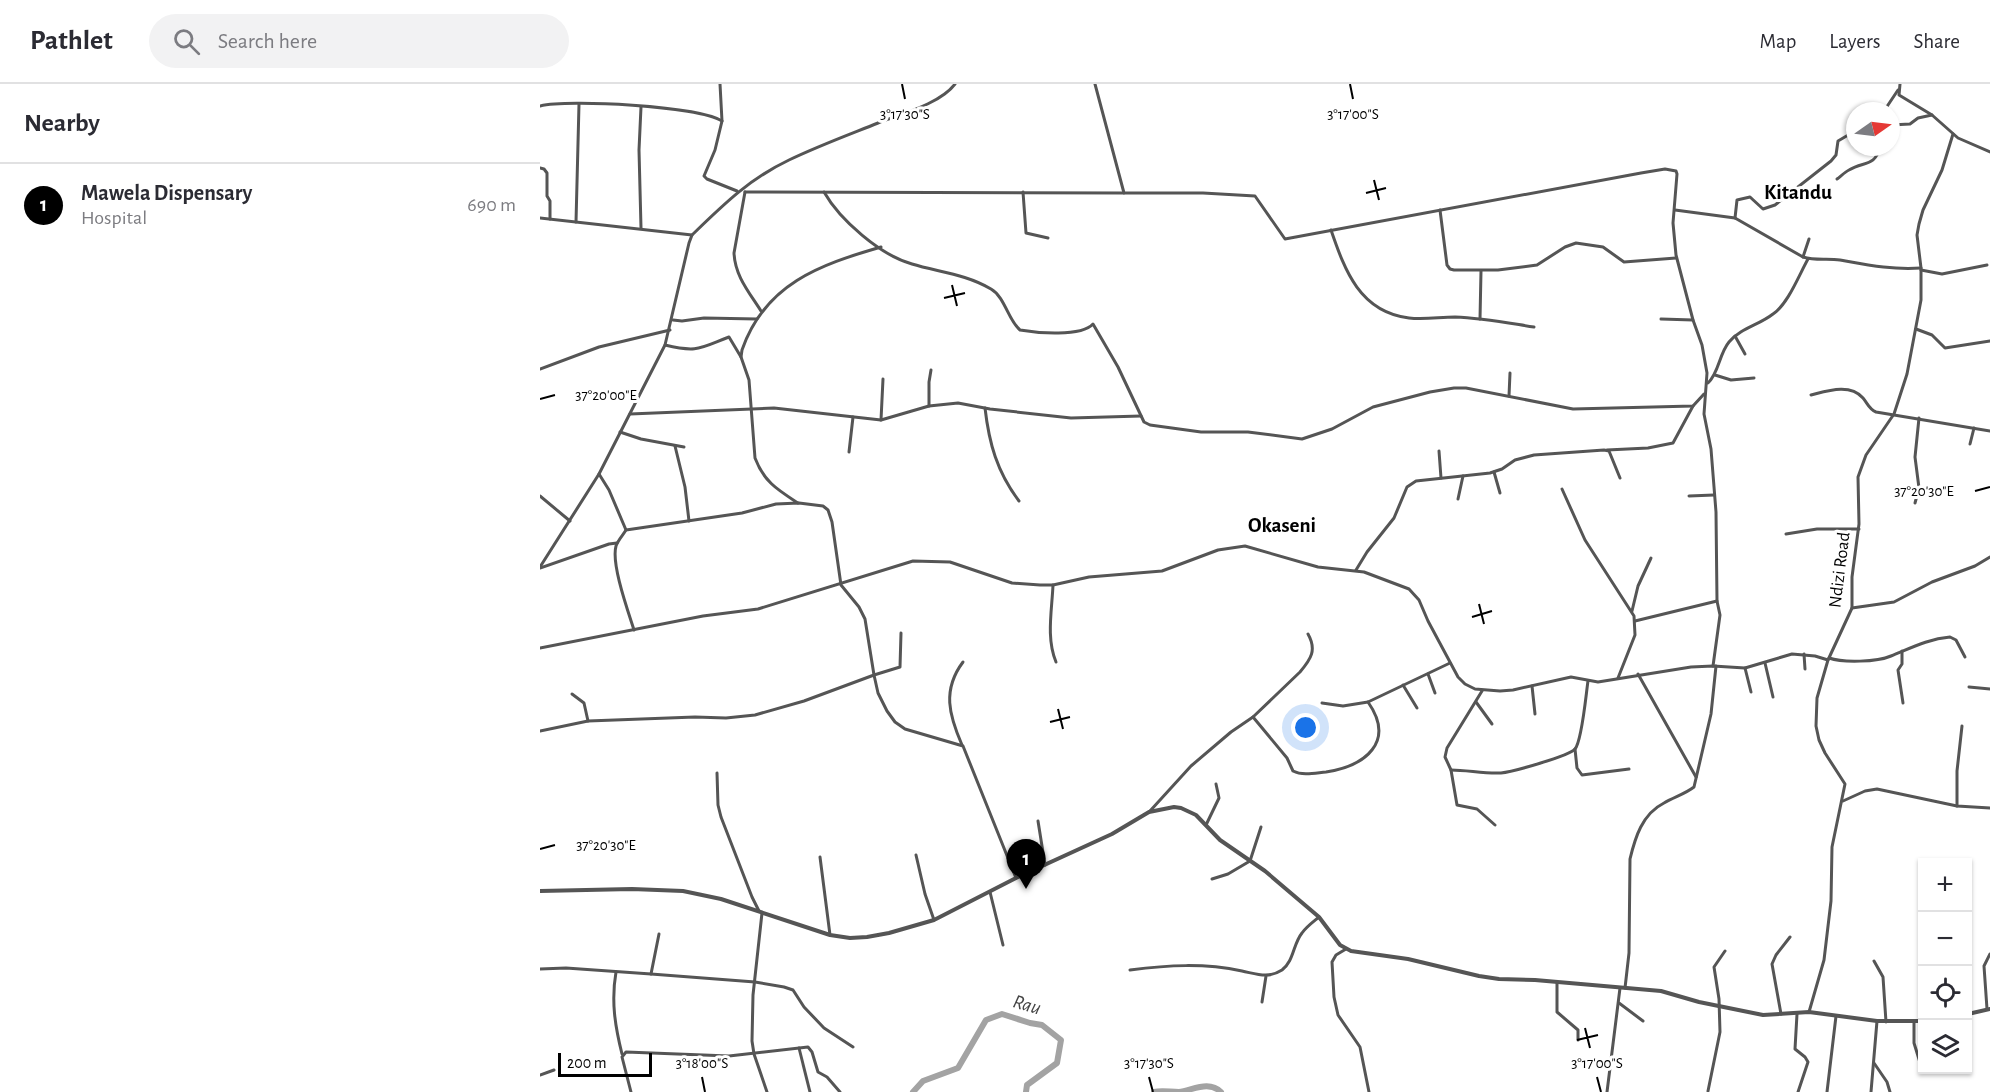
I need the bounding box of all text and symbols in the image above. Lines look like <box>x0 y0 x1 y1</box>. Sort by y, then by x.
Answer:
search box <box>149 14 569 68</box>
icon: search <box>170 25 203 58</box>
text: Pathlet <box>30 27 113 55</box>
text: Search here <box>218 30 317 52</box>
text: Map <box>1760 31 1796 52</box>
text: Layers <box>1829 31 1880 52</box>
text: Share <box>1913 31 1960 52</box>
north arrow <box>1846 102 1900 156</box>
text: 3°17'30"S <box>880 107 930 122</box>
text: 3°17'00"S <box>1327 107 1379 122</box>
text: Nearby <box>24 110 100 136</box>
text: Mawela Dispensary <box>81 182 252 204</box>
district label: Kitandu <box>1764 182 1832 203</box>
text: 1 <box>40 195 47 215</box>
text: 690 m <box>467 195 516 215</box>
text: Hospital <box>81 208 147 228</box>
text: 37°20'00"E <box>575 388 637 403</box>
text: 37°20'30"E <box>1894 484 1954 499</box>
district label: Okaseni <box>1248 515 1316 536</box>
street label: Ndizi Road <box>1826 531 1854 609</box>
your location <box>1291 713 1320 742</box>
text: 37°20'30"E <box>576 838 636 853</box>
pin: 1 <box>1006 840 1046 889</box>
map controls <box>1918 858 1972 1074</box>
button: + <box>1918 858 1972 912</box>
button: − <box>1918 912 1972 966</box>
button: locate <box>1918 966 1972 1020</box>
water label: Rau <box>1011 991 1043 1019</box>
button: layers <box>1918 1020 1972 1074</box>
scale bar <box>558 1050 652 1078</box>
text: 200 m <box>567 1055 607 1071</box>
text: 3°18'00"S <box>676 1056 728 1071</box>
text: 3°17'30"S <box>1124 1056 1174 1071</box>
text: 3°17'00"S <box>1571 1056 1623 1071</box>

